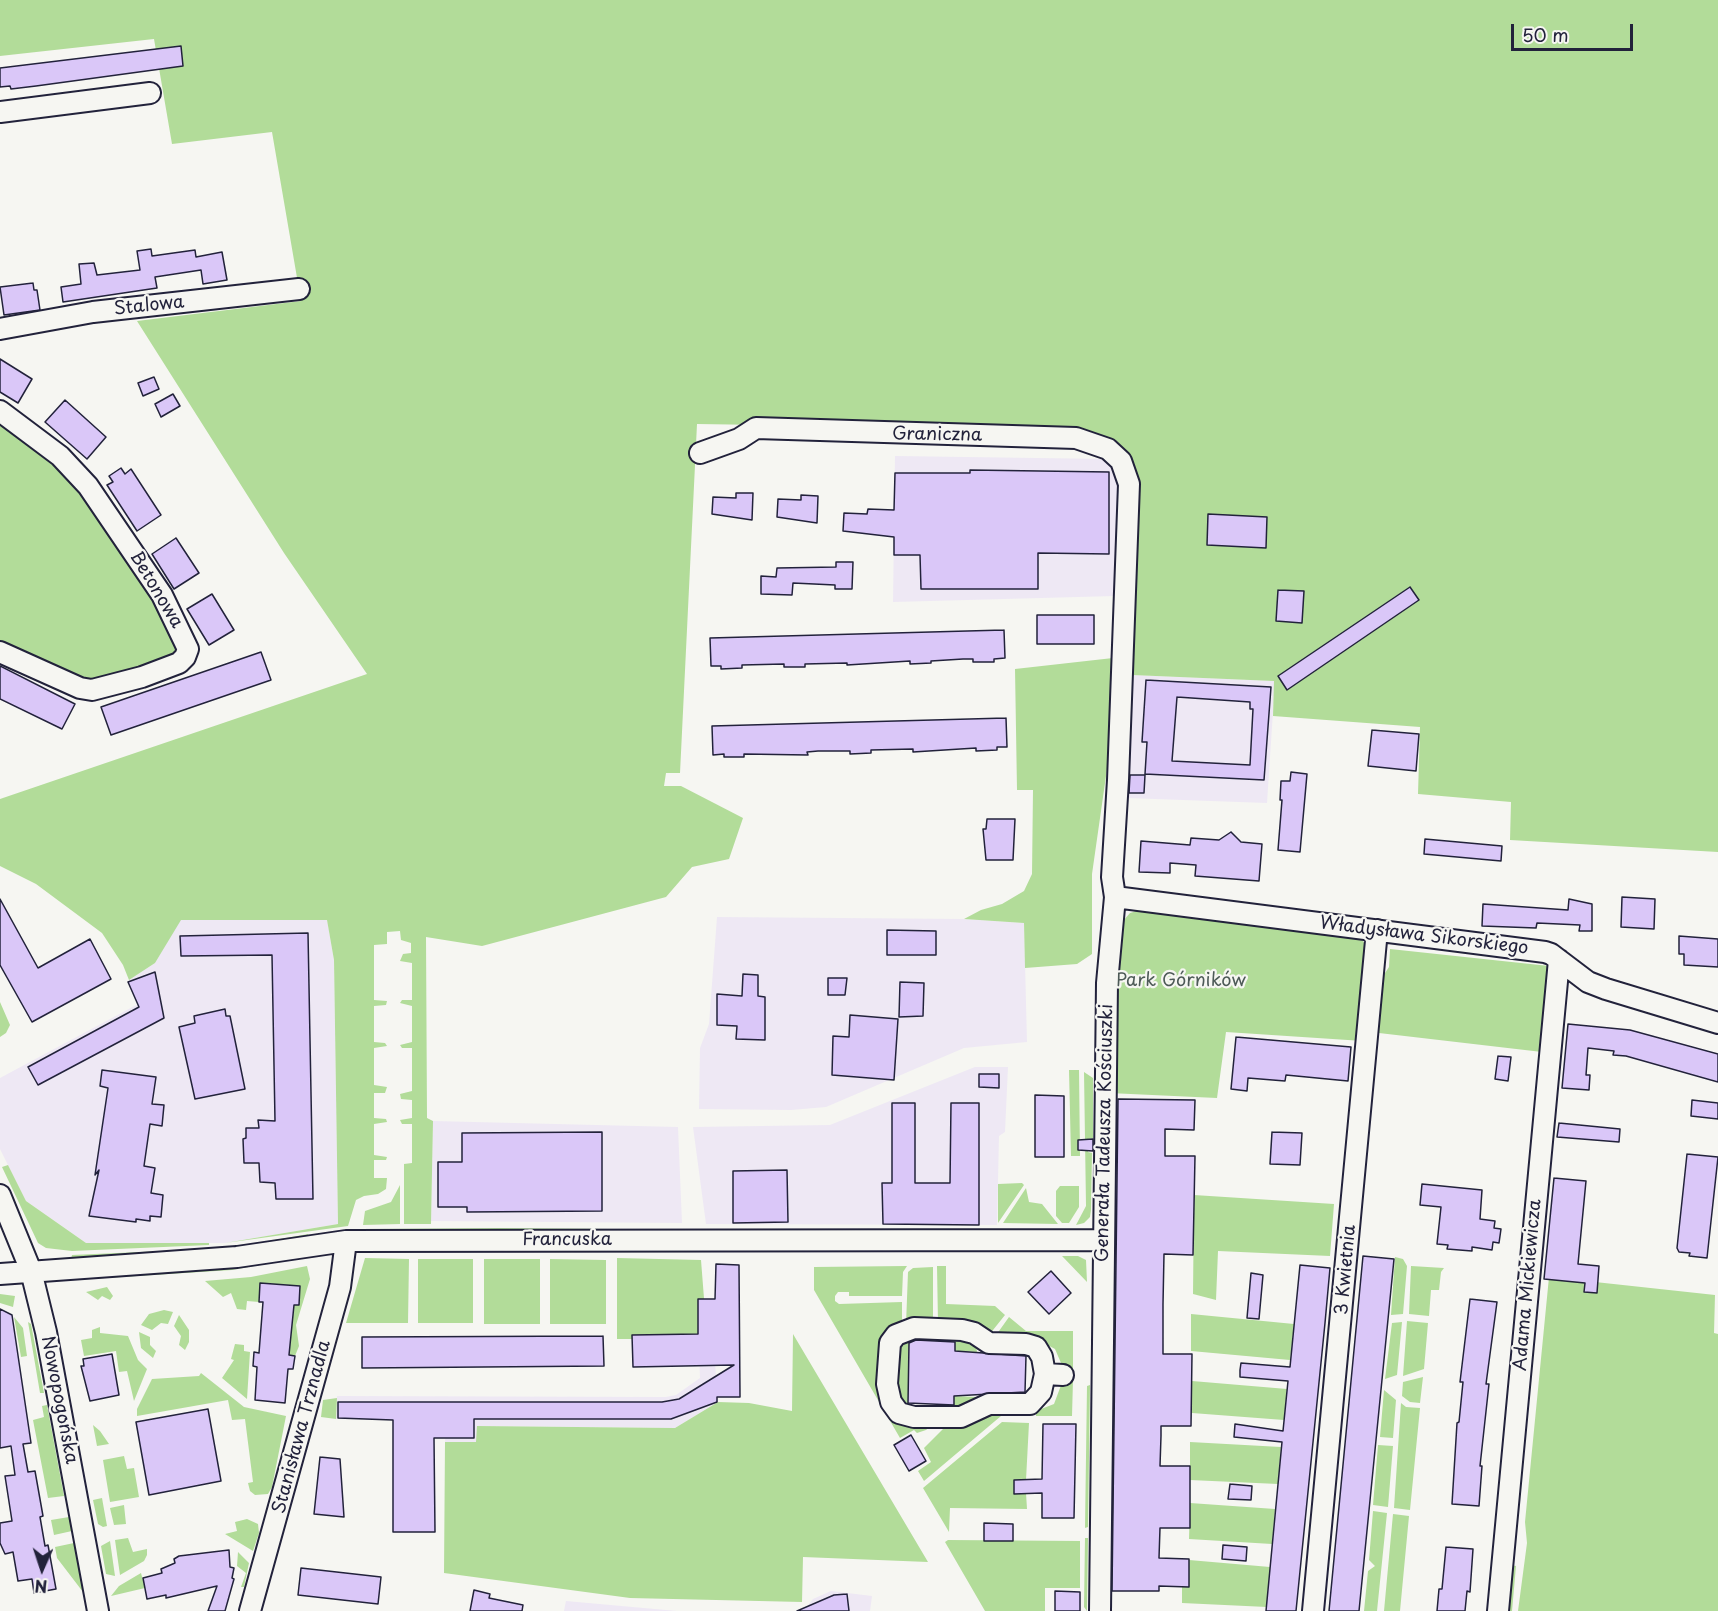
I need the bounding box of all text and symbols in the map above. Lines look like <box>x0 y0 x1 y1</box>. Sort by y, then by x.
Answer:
scale bar <box>1514 12 1636 50</box>
text: 50 m <box>1522 21 1569 48</box>
street label: Stalowa <box>113 292 185 320</box>
street label: Graniczna <box>892 423 982 447</box>
street label: Betonowa <box>125 548 187 632</box>
street label: Władysława Sikorskiego <box>1318 912 1530 960</box>
park label: Park Górników <box>1116 970 1246 992</box>
street label: Generała Tadeusza Kościuszki <box>1092 1004 1118 1262</box>
street label: Adama Mickiewicza <box>1510 1198 1546 1372</box>
street label: 3 Kwietnia <box>1331 1224 1361 1316</box>
street label: Francuska <box>522 1229 612 1251</box>
street label: Nowopogońska <box>36 1334 82 1466</box>
street label: Stanisława Trznadla <box>268 1338 336 1516</box>
north arrow <box>12 1539 72 1599</box>
text: N <box>34 1575 48 1599</box>

